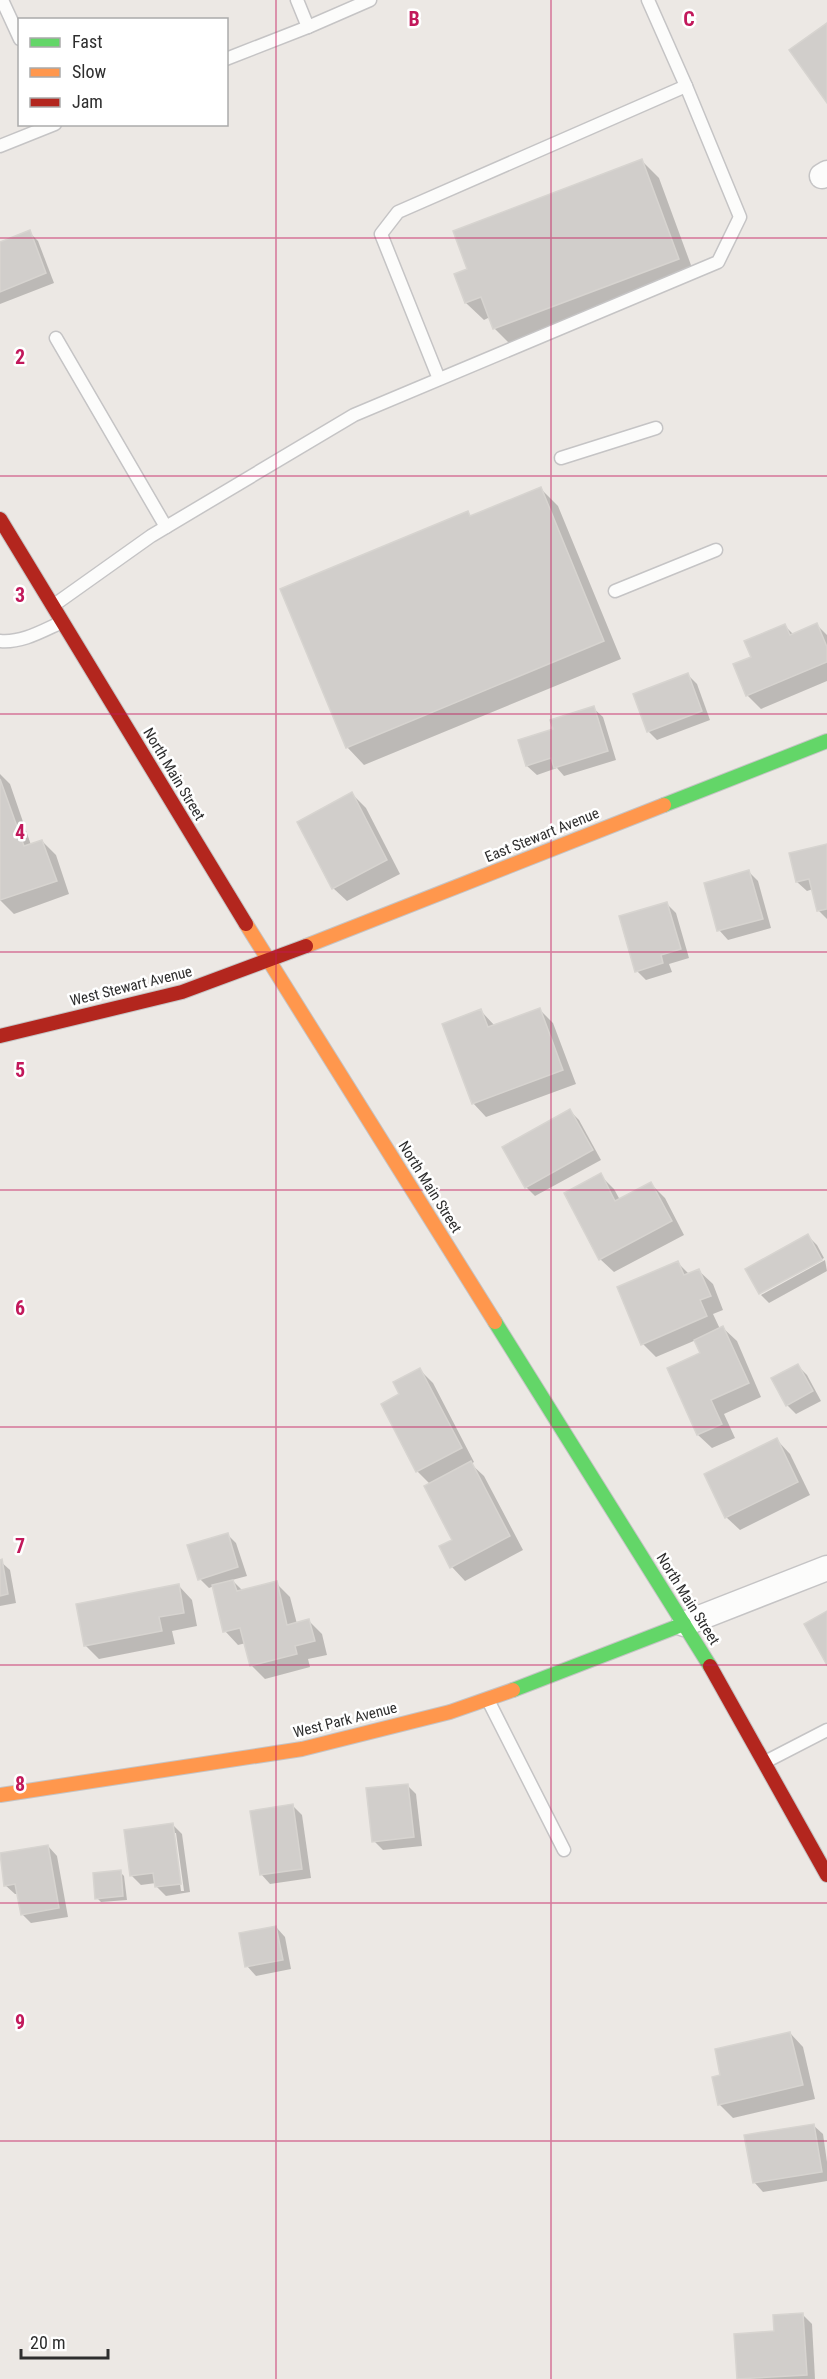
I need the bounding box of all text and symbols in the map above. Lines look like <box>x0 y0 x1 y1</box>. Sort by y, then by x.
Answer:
text: B <box>408 7 420 31</box>
text: C <box>683 7 695 31</box>
legend <box>18 18 228 126</box>
text: Fast <box>72 31 103 52</box>
text: Slow <box>72 61 107 82</box>
text: Jam <box>72 91 103 112</box>
text: 2 <box>15 345 25 369</box>
text: 3 <box>15 583 25 607</box>
street label: North Main Street <box>139 724 209 824</box>
street label: East Stewart Avenue <box>482 804 602 866</box>
text: 4 <box>15 820 25 844</box>
street label: West Stewart Avenue <box>68 962 194 1010</box>
text: 5 <box>15 1058 25 1082</box>
street label: North Main Street <box>395 1138 465 1236</box>
text: 6 <box>15 1296 25 1320</box>
text: 7 <box>15 1534 25 1558</box>
street label: North Main Street <box>653 1550 723 1648</box>
street label: West Park Avenue <box>291 1698 399 1742</box>
text: 8 <box>15 1772 25 1796</box>
text: 9 <box>15 2010 25 2034</box>
scale bar <box>21 2322 108 2360</box>
text: 20 m <box>30 2332 65 2353</box>

